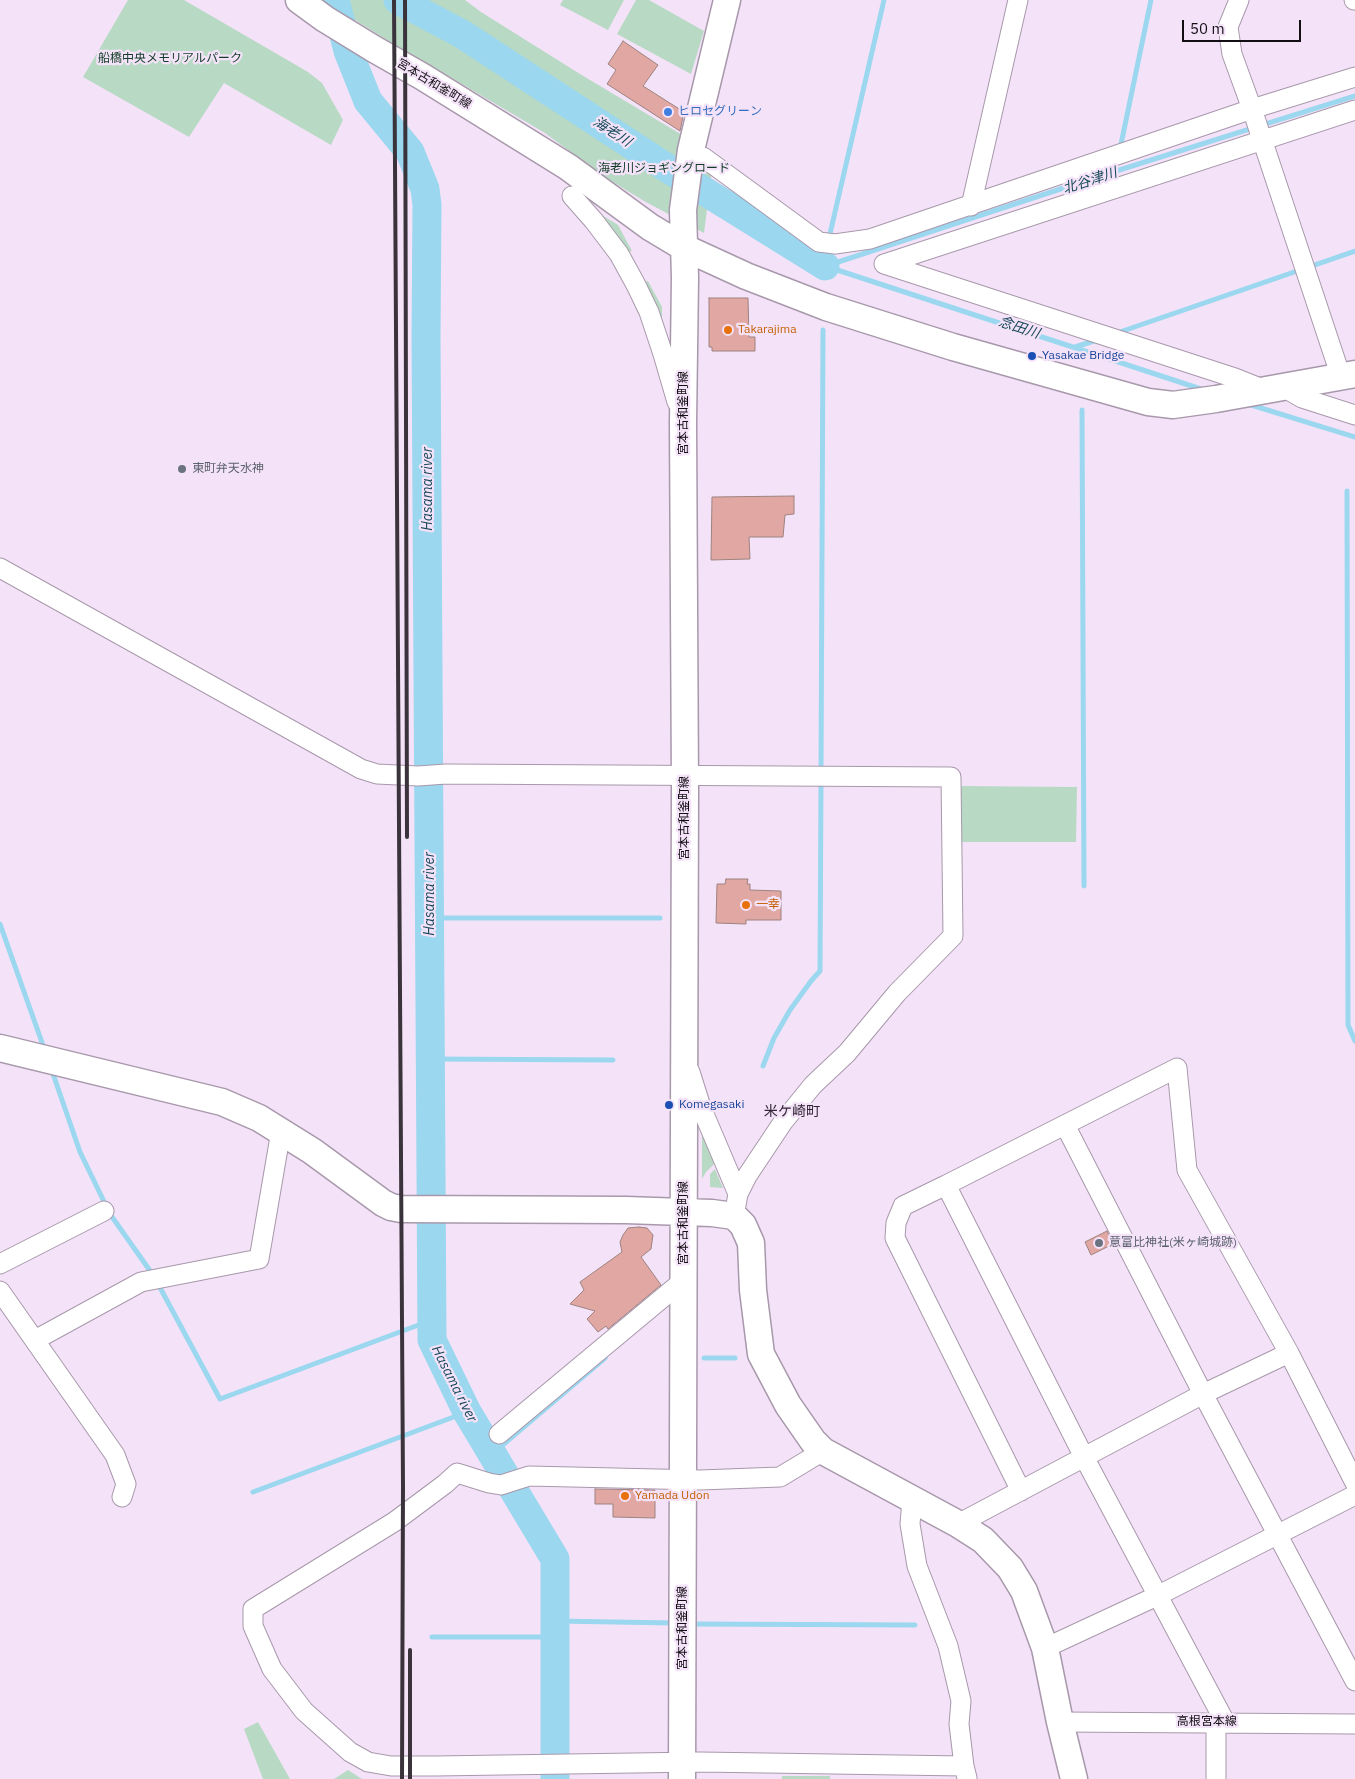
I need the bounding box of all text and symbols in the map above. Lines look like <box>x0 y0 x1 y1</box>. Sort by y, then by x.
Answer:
scale bar <box>1185 10 1304 42</box>
text: 50 m <box>1190 19 1225 38</box>
park label: 船橋中央メモリアルパーク <box>98 52 242 66</box>
street label: 宮本古和釜町線 <box>394 56 474 112</box>
place label: ヒロセグリーン <box>678 105 762 119</box>
marker: ヒロセグリーン <box>662 106 674 118</box>
water label: 海老川 <box>590 114 634 150</box>
park label: 海老川ジョギングロード <box>598 162 730 176</box>
water label: 北谷津川 <box>1061 164 1119 198</box>
water label: 念田川 <box>996 314 1042 342</box>
place label: Takarajima <box>738 323 797 337</box>
marker: Takarajima <box>722 324 734 336</box>
place label: Yasakae Bridge <box>1042 349 1124 363</box>
marker: Yasakae Bridge <box>1026 350 1038 362</box>
street label: 宮本古和釜町線 <box>677 371 691 455</box>
water label: Hasama river <box>420 447 436 531</box>
place label: 東町弁天水神 <box>192 462 264 476</box>
marker: 東町弁天水神 <box>176 463 188 475</box>
street label: 宮本古和釜町線 <box>678 776 692 860</box>
water label: Hasama river <box>422 852 438 936</box>
place label: 一幸 <box>756 898 780 912</box>
marker: 一幸 <box>740 899 752 911</box>
place label: Komegasaki <box>679 1098 744 1112</box>
marker: Komegasaki <box>663 1099 675 1111</box>
district label: 米ケ崎町 <box>764 1104 820 1120</box>
street label: 宮本古和釜町線 <box>677 1181 691 1265</box>
place label: 意富比神社(米ヶ崎城跡) <box>1109 1236 1237 1250</box>
marker: 意富比神社(米ヶ崎城跡) <box>1093 1237 1105 1249</box>
water label: Hasama river <box>428 1343 480 1425</box>
place label: Yamada Udon <box>635 1489 710 1503</box>
marker: Yamada Udon <box>619 1490 631 1502</box>
street label: 宮本古和釜町線 <box>676 1586 690 1670</box>
street label: 高根宮本線 <box>1177 1715 1237 1729</box>

